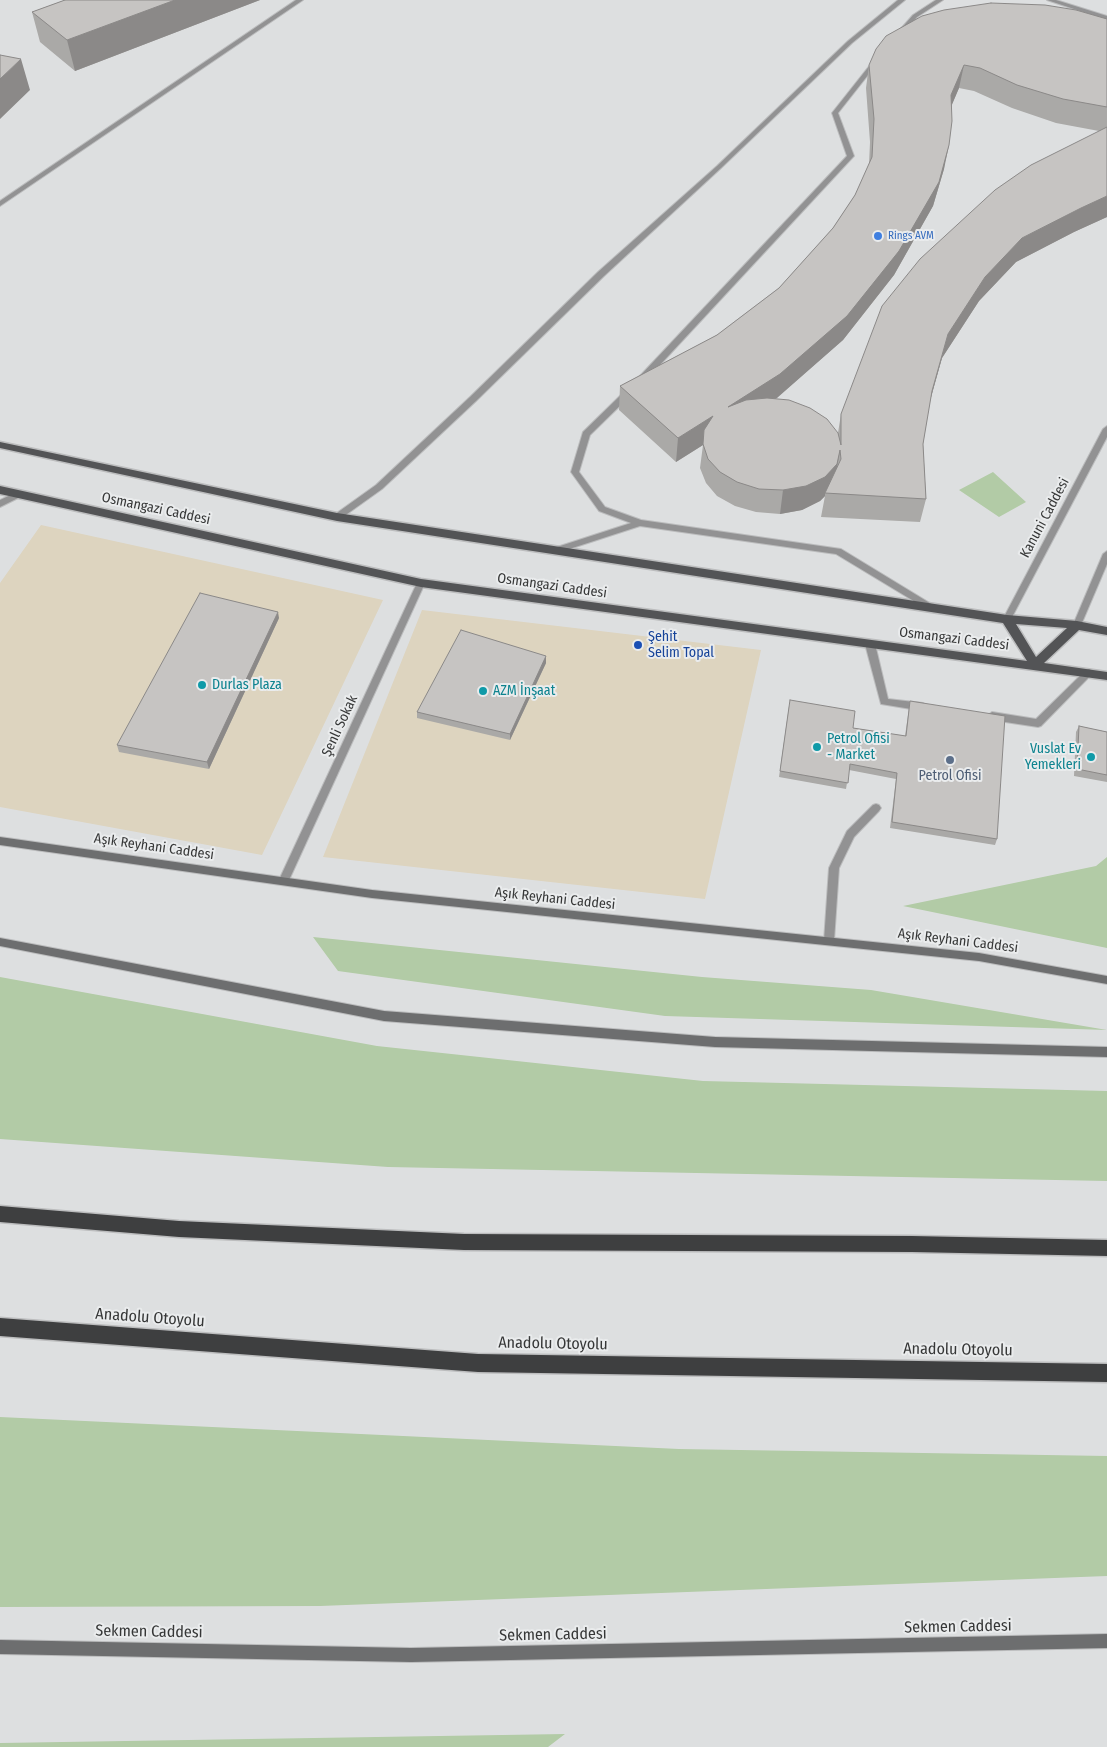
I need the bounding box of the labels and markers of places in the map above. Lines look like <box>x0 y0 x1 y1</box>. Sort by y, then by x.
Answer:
place label: Rings AVM <box>888 229 934 243</box>
marker: Rings AVM <box>872 230 884 242</box>
place label: Şehit Selim Topal <box>648 629 714 662</box>
marker: Şehit Selim Topal <box>632 639 644 651</box>
place label: Durlas Plaza <box>212 677 282 693</box>
marker: Durlas Plaza <box>196 679 208 691</box>
place label: AZM İnşaat <box>493 683 555 699</box>
marker: AZM İnşaat <box>477 685 489 697</box>
place label: Petrol Ofisi - Market <box>827 731 890 764</box>
marker: Petrol Ofisi - Market <box>811 741 823 753</box>
place label: Vuslat Ev Yemekleri <box>1025 741 1081 774</box>
marker: Vuslat Ev Yemekleri <box>1085 751 1097 763</box>
marker: Petrol Ofisi <box>944 754 956 766</box>
place label: Petrol Ofisi <box>919 768 981 784</box>

